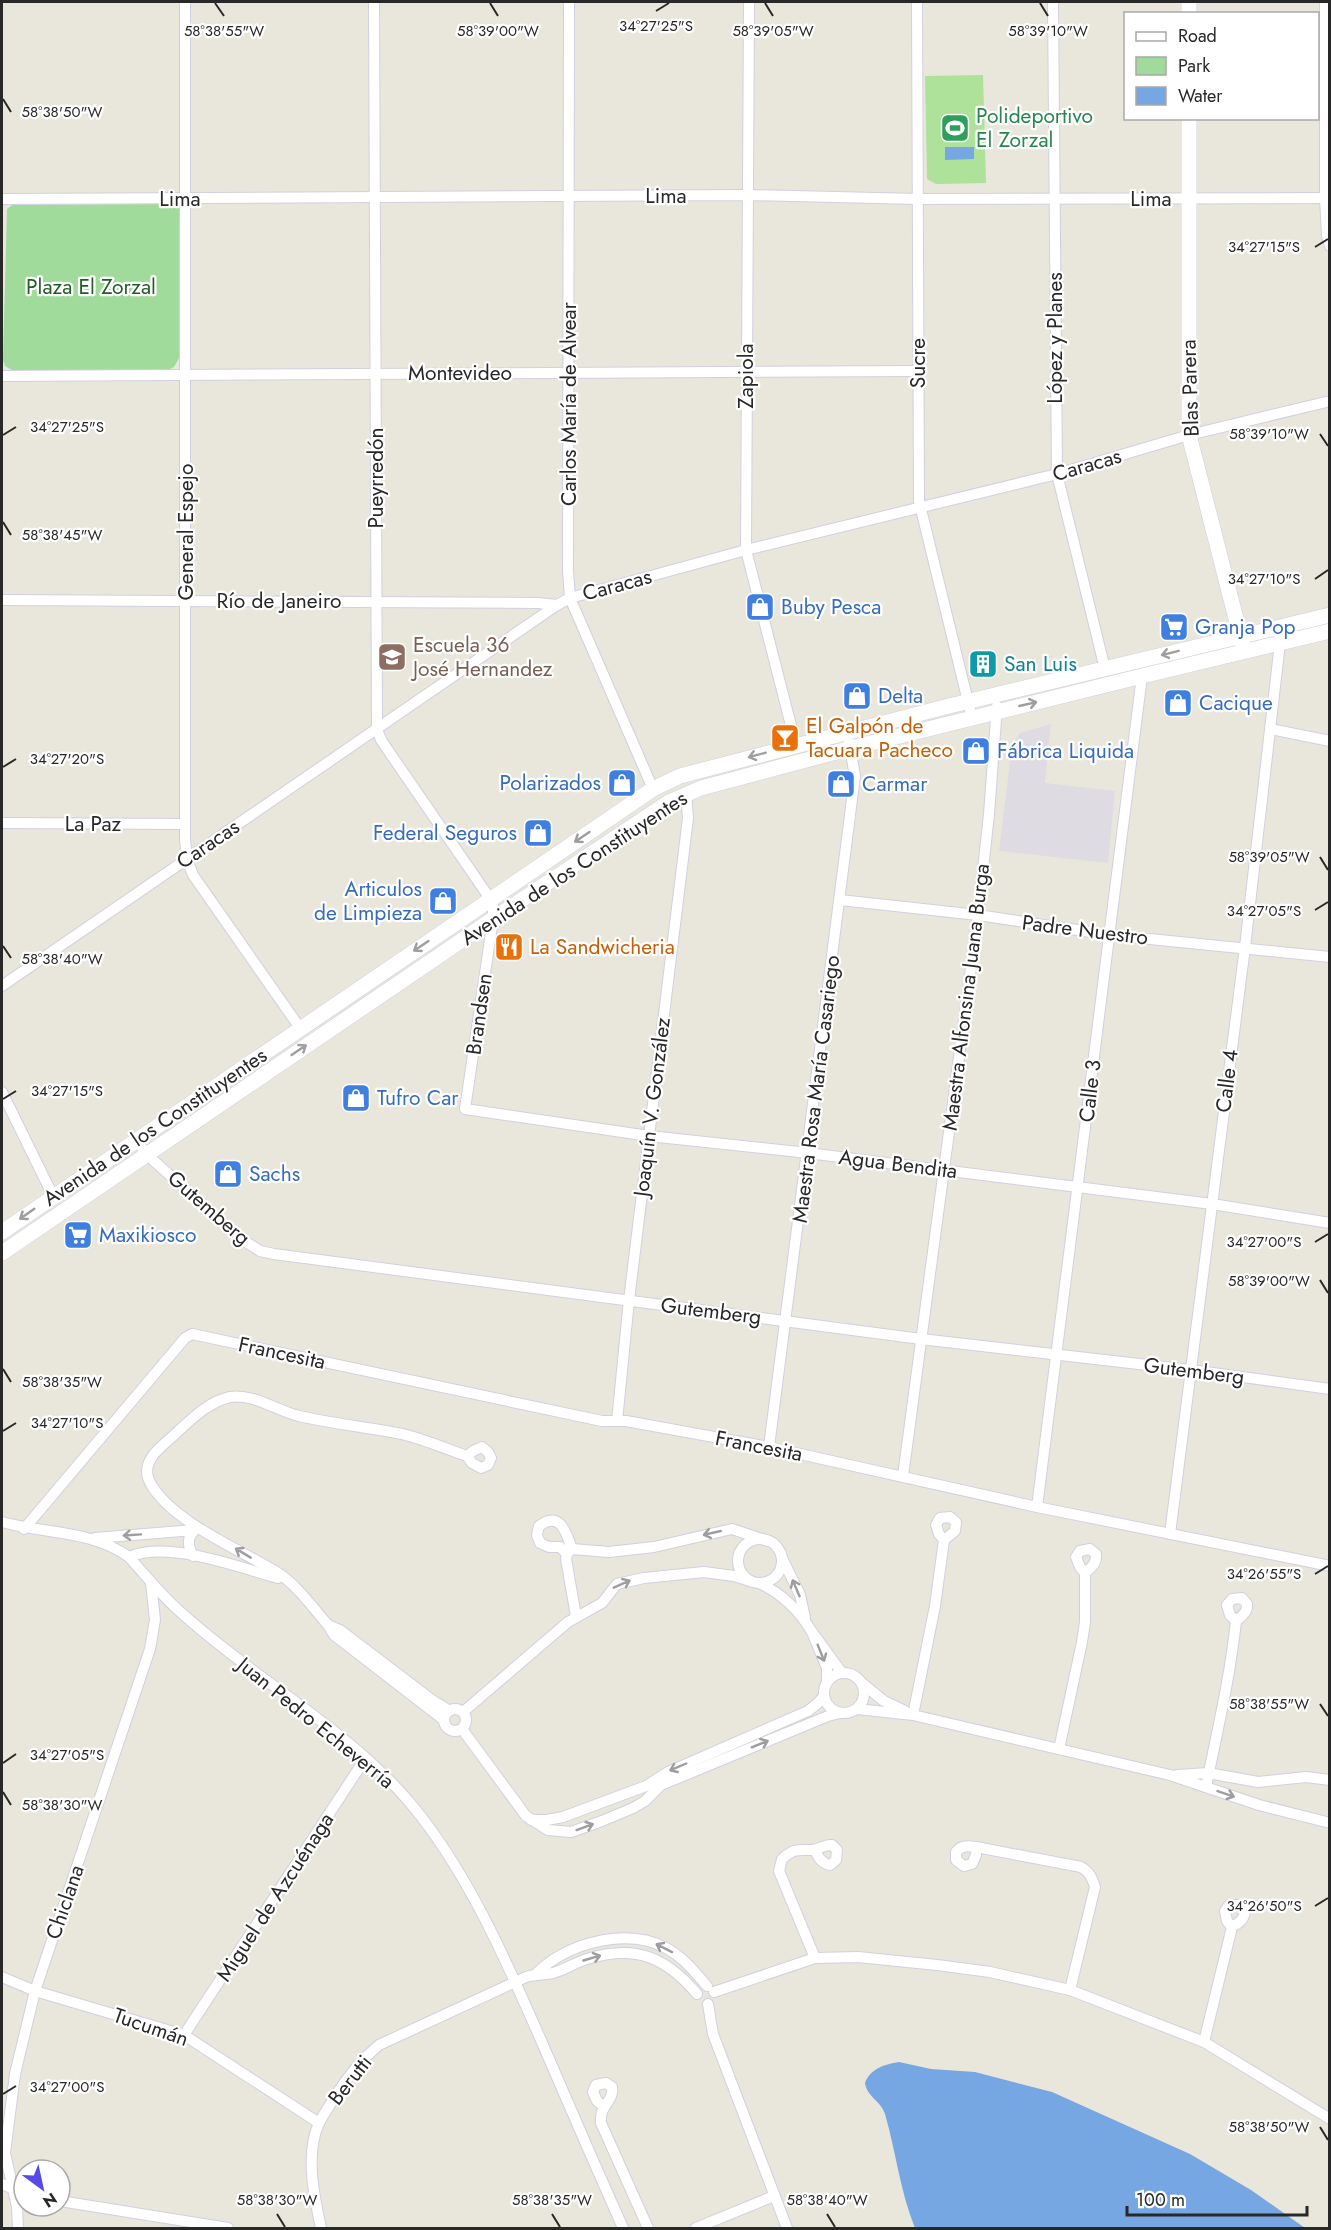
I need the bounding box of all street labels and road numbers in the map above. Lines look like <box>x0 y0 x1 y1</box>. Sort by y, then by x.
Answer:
street label: Lima <box>645 181 687 211</box>
street label: Lima <box>159 184 201 214</box>
street label: Lima <box>1130 184 1172 214</box>
street label: López y Planes <box>1040 272 1070 404</box>
street label: Carlos María de Alvear <box>554 301 584 506</box>
street label: Sucre <box>903 338 933 388</box>
street label: Blas Parera <box>1173 339 1207 437</box>
street label: Zapiola <box>731 343 761 409</box>
street label: Montevideo <box>408 358 512 388</box>
street label: Pueyrredón <box>361 427 391 529</box>
street label: Caracas <box>1049 441 1125 489</box>
street label: General Espejo <box>171 464 201 600</box>
street label: Caracas <box>579 561 655 609</box>
street label: Río de Janeiro <box>217 586 341 616</box>
street label: Avenida de los Constituyentes <box>455 783 693 953</box>
street label: La Paz <box>65 809 122 839</box>
street label: Caracas <box>170 812 246 876</box>
street label: Maestra Alfonsina Juana Burga <box>935 862 997 1132</box>
street label: Padre Nuestro <box>1020 907 1150 953</box>
street label: Maestra Rosa María Casariego <box>785 954 847 1224</box>
street label: Brandsen <box>458 971 500 1057</box>
street label: Joaquín V. González <box>626 1015 678 1201</box>
street label: Avenida de los Constituyentes <box>37 1041 273 1213</box>
street label: Calle 4 <box>1208 1048 1246 1114</box>
street label: Calle 3 <box>1071 1058 1109 1124</box>
street label: Agua Bendita <box>837 1142 959 1186</box>
street label: Gutemberg <box>161 1163 257 1253</box>
street label: Gutemberg <box>659 1290 763 1332</box>
street label: Francesita <box>236 1329 328 1377</box>
street label: Gutemberg <box>1142 1350 1246 1392</box>
street label: Francesita <box>713 1423 805 1469</box>
street label: Juan Pedro Echeverría <box>229 1648 401 1796</box>
street label: Miguel de Azcuénaga <box>209 1807 341 1987</box>
street label: Chiclana <box>38 1861 92 1943</box>
street label: Tucumán <box>109 2000 193 2054</box>
street label: Berutti <box>321 2049 379 2111</box>

